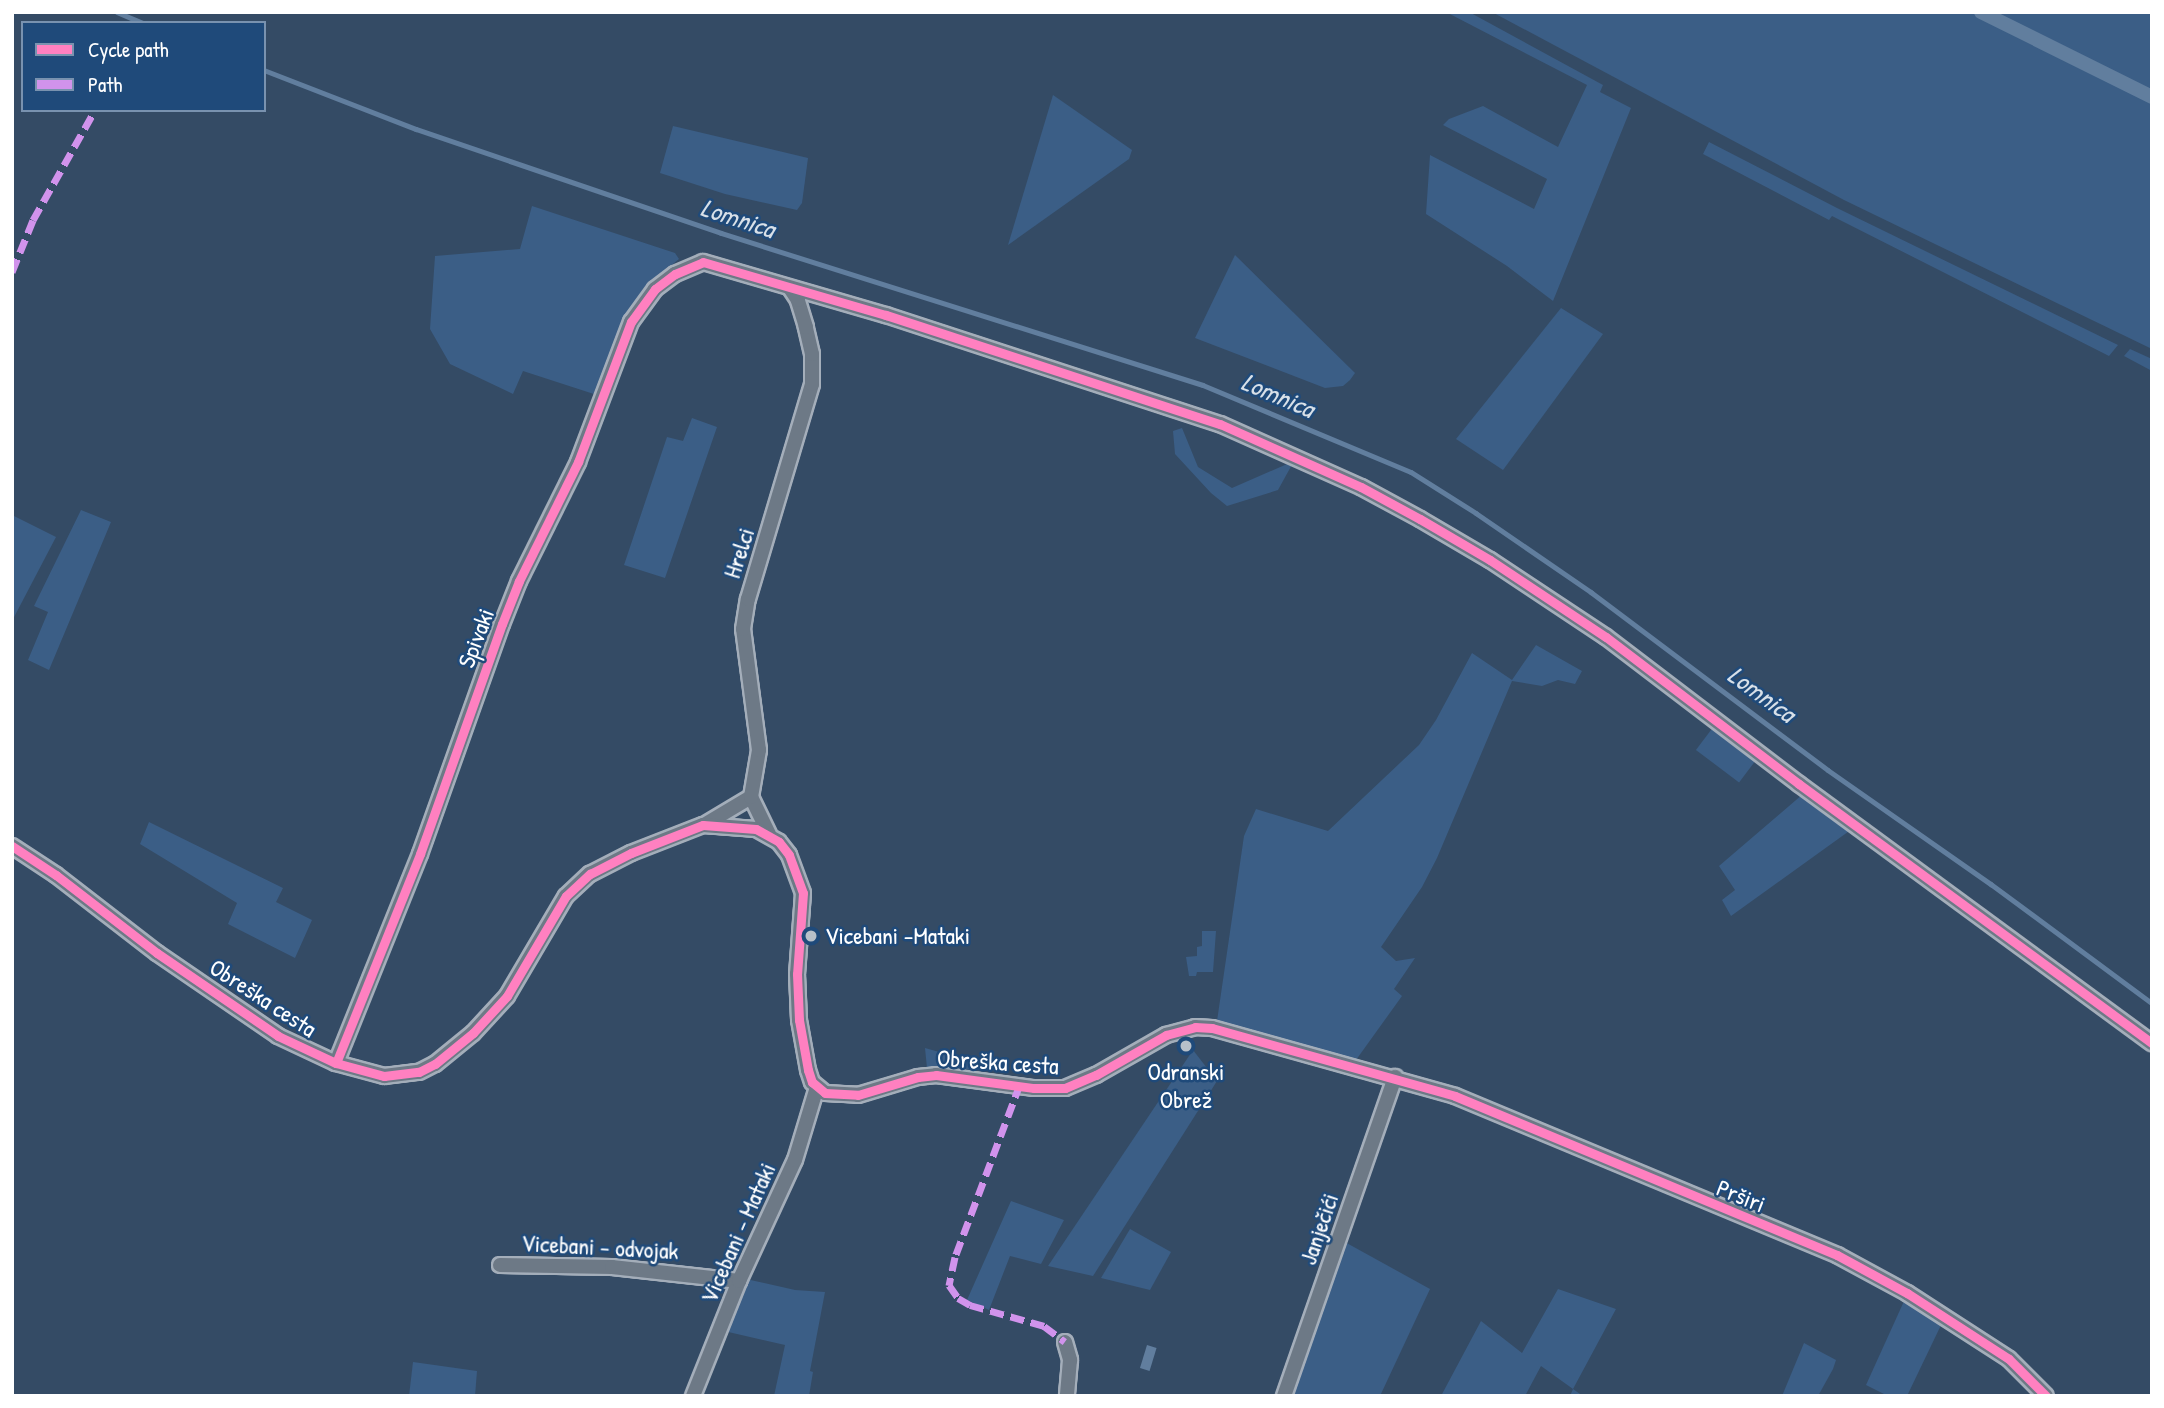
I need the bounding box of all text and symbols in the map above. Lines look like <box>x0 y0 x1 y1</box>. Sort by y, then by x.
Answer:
legend <box>21 21 266 112</box>
text: Cycle path <box>88 35 169 64</box>
text: Path <box>88 70 122 99</box>
water label: Lomnica <box>697 191 779 245</box>
water label: Lomnica <box>1237 366 1319 424</box>
street label: Hrelci <box>717 524 761 582</box>
street label: Spivaki <box>452 604 500 672</box>
water label: Lomnica <box>1722 659 1802 729</box>
place label: Vicebani -Mataki <box>825 922 970 950</box>
marker: Vicebani -Mataki <box>803 928 819 944</box>
street label: Obreška cesta <box>204 953 322 1043</box>
marker: Odranski Obrež <box>1178 1038 1194 1054</box>
street label: Obreška cesta <box>936 1043 1060 1081</box>
place label: Odranski Obrež <box>1148 1058 1224 1114</box>
street label: Vicebani - Mataki <box>694 1158 782 1308</box>
street label: Prširi <box>1712 1173 1770 1219</box>
street label: Janječići <box>1293 1189 1345 1269</box>
street label: Vicebani - odvojak <box>521 1229 679 1265</box>

